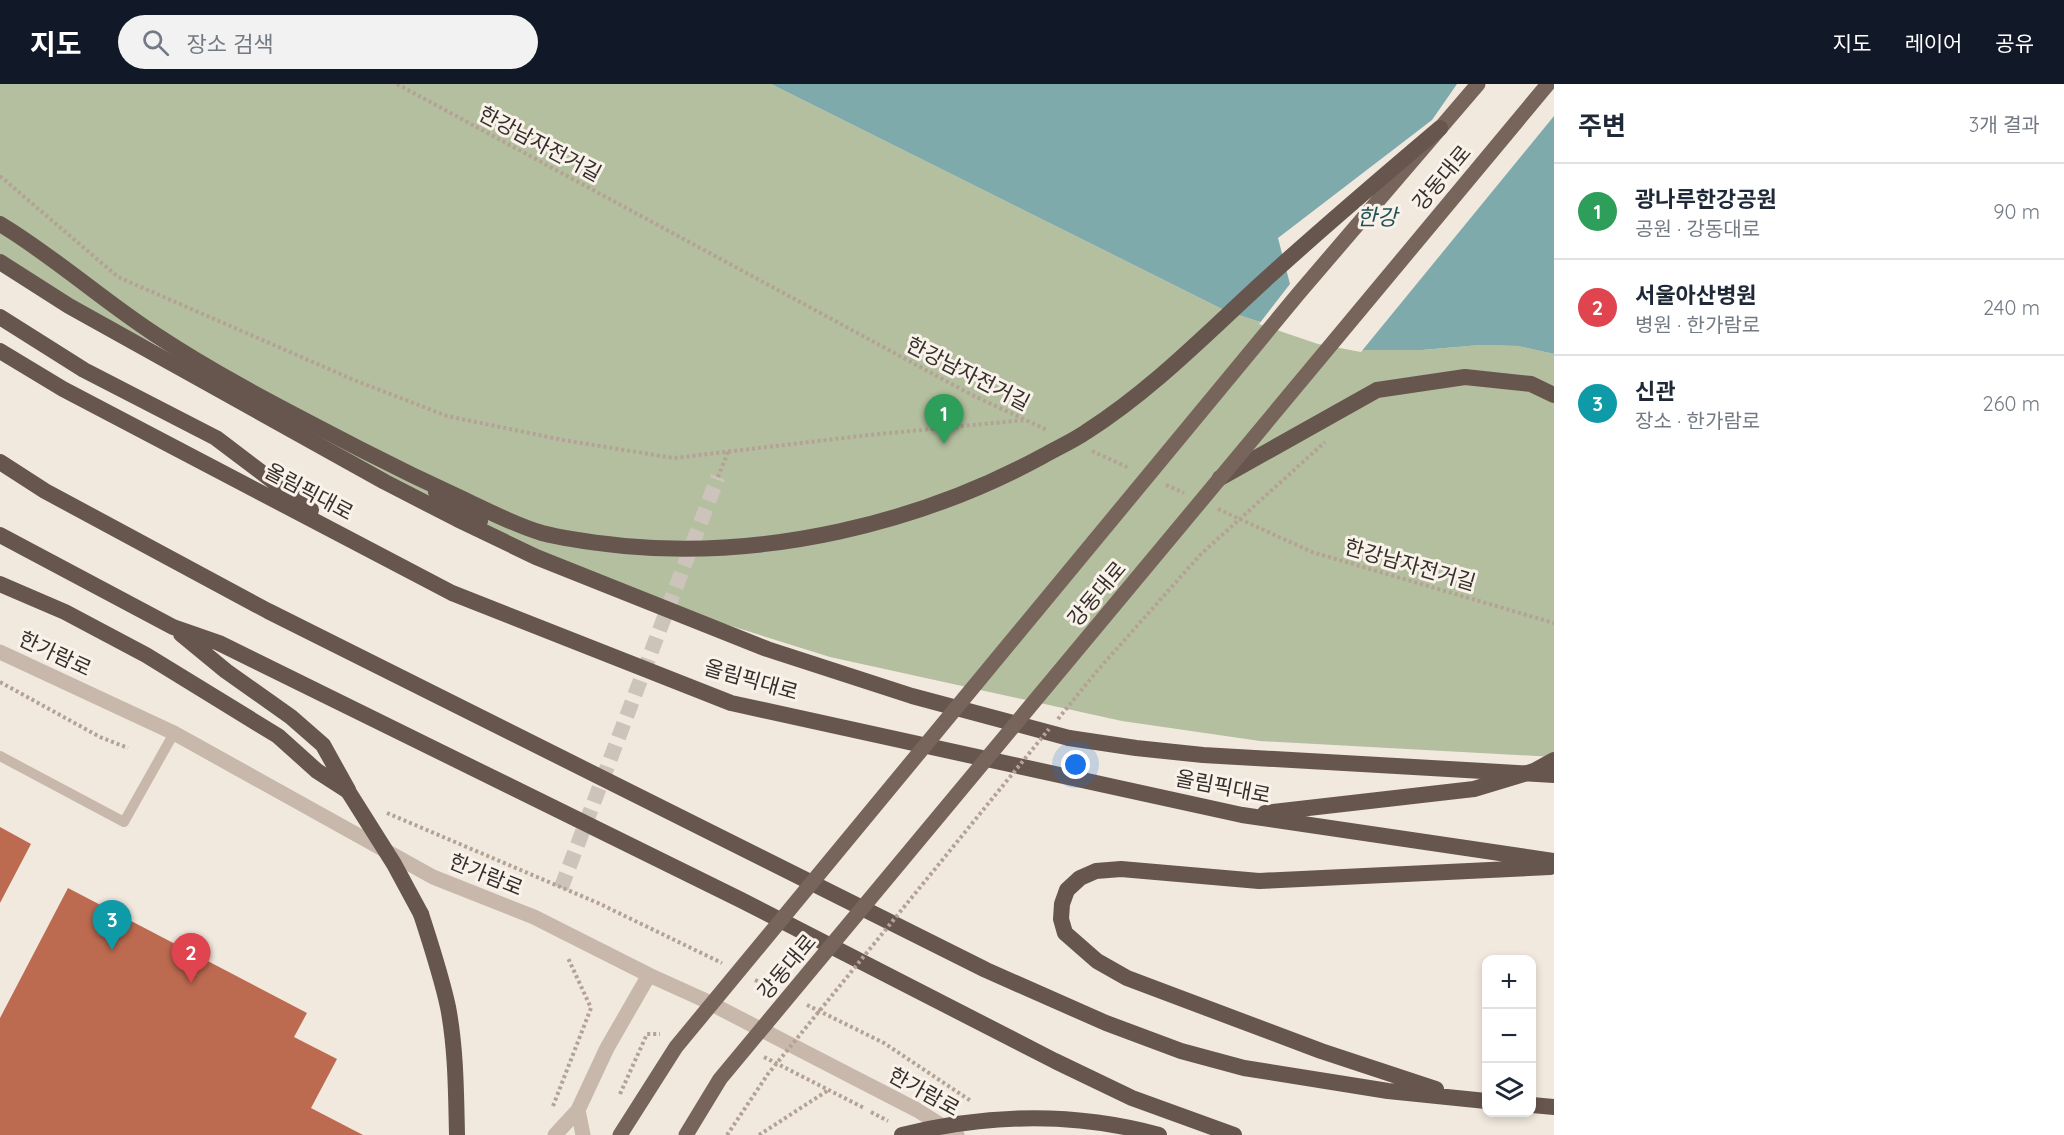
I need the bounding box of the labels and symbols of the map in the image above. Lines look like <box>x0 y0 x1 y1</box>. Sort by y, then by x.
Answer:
street label: 한강남자전거길 <box>475 100 606 186</box>
street label: 강동대로 <box>1406 139 1476 215</box>
water label: 한강 <box>1357 203 1400 231</box>
street label: 한강남자전거길 <box>902 331 1035 415</box>
pin: 1 <box>924 394 964 444</box>
street label: 올림픽대로 <box>261 457 358 525</box>
street label: 한강남자전거길 <box>1342 533 1479 595</box>
street label: 강동대로 <box>1061 555 1131 631</box>
street label: 한가람로 <box>15 625 96 681</box>
street label: 올림픽대로 <box>701 653 801 705</box>
your location <box>1061 750 1090 779</box>
street label: 올림픽대로 <box>1173 764 1273 808</box>
street label: 한가람로 <box>446 848 527 901</box>
pin: 3 <box>92 900 132 950</box>
street label: 강동대로 <box>751 928 821 1004</box>
pin: 2 <box>172 934 210 983</box>
street label: 한가람로 <box>884 1061 965 1121</box>

